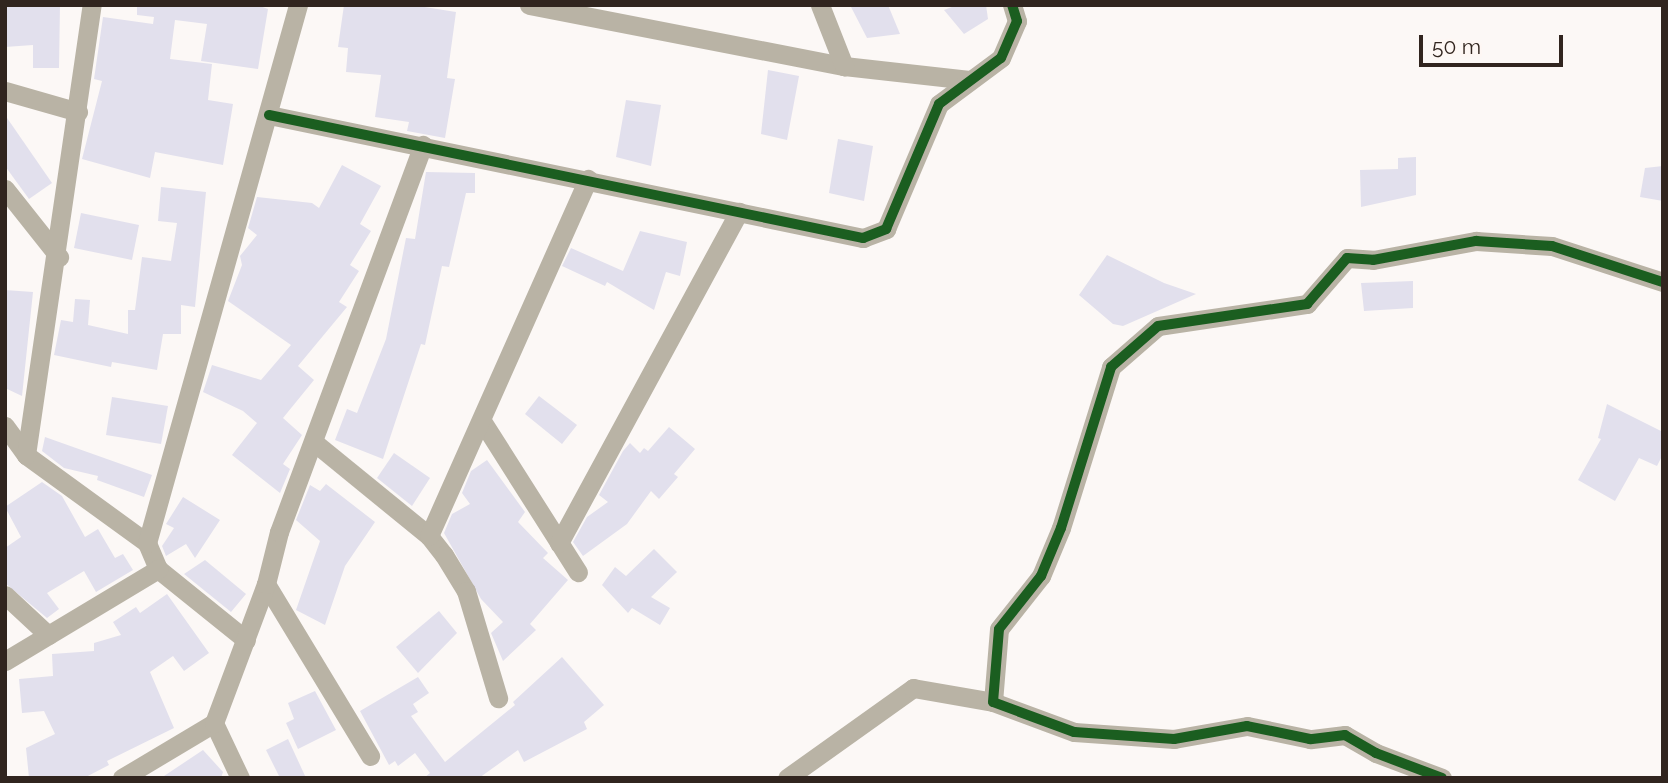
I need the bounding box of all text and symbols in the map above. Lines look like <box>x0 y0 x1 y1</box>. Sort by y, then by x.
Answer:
scale bar <box>1423 21 1566 65</box>
text: 50 m <box>1432 34 1481 59</box>

